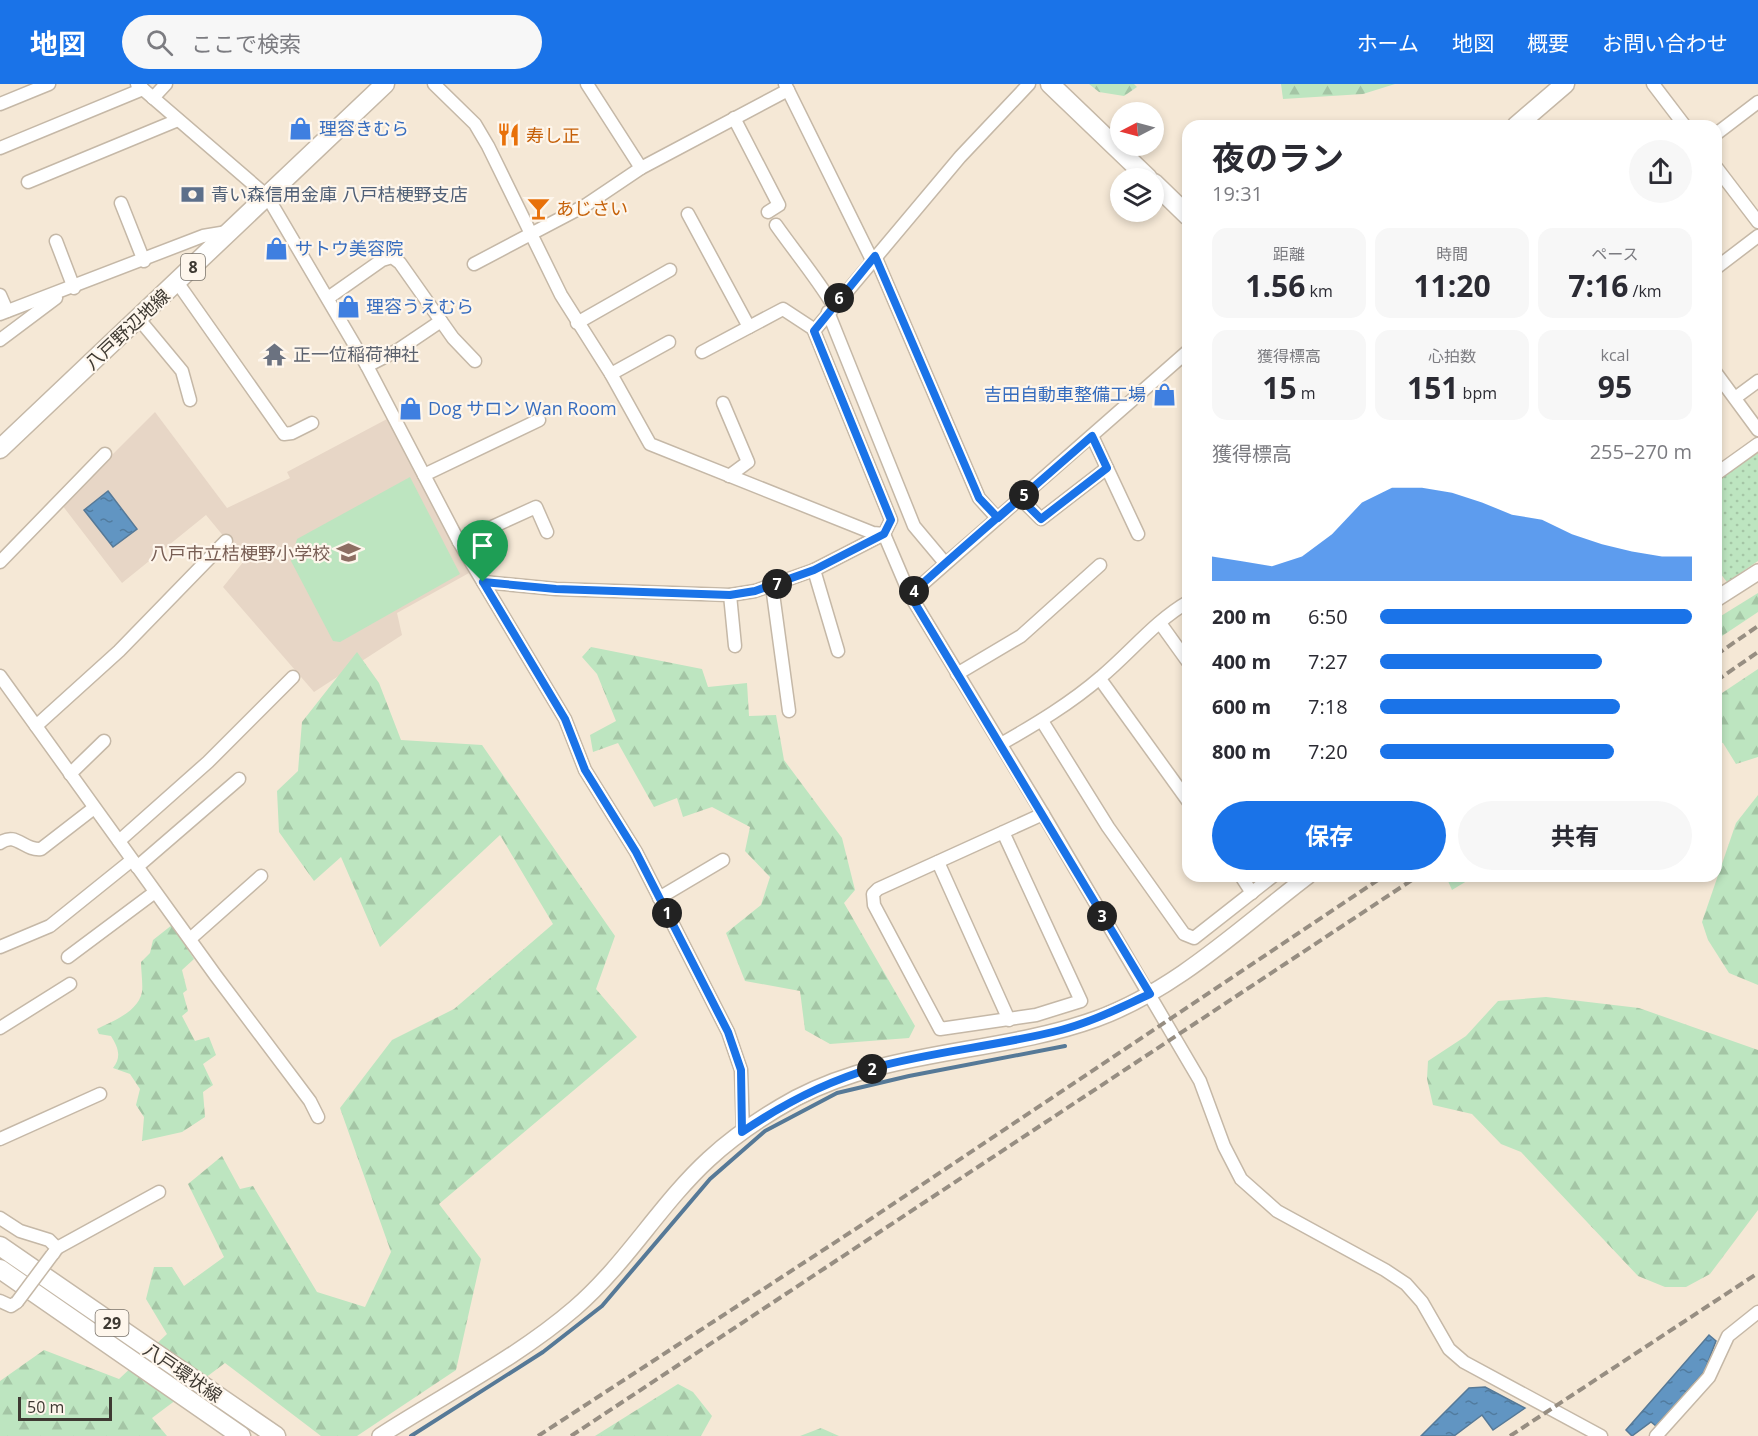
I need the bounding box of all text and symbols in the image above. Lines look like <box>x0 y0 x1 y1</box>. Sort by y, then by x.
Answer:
search box <box>122 15 542 69</box>
text: 地図 <box>30 24 86 62</box>
icon: search <box>143 26 176 59</box>
text: ここで検索 <box>191 28 301 58</box>
text: ホーム <box>1357 29 1419 57</box>
text: 地図 <box>1452 29 1494 57</box>
text: 概要 <box>1527 29 1569 57</box>
text: お問い合わせ <box>1602 29 1728 57</box>
north arrow <box>1110 102 1164 156</box>
map controls <box>1110 102 1164 222</box>
shop icon: 理容きむら <box>288 115 314 141</box>
place label: 理容きむら <box>319 116 409 140</box>
restaurant icon: 寿し正 <box>495 122 521 148</box>
place label: 寿し正 <box>526 123 580 147</box>
text: 夜のラン <box>1212 135 1344 180</box>
button: share <box>1629 140 1692 203</box>
button: layers <box>1110 168 1164 222</box>
text: 19:31 <box>1212 180 1263 207</box>
bank icon: 青い森信用金庫 八戸桔梗野支店 <box>180 181 206 207</box>
place label: 青い森信用金庫 八戸桔梗野支店 <box>211 182 468 206</box>
bar icon: あじさい <box>525 195 551 221</box>
place label: あじさい <box>556 196 628 220</box>
shop icon: サトウ美容院 <box>264 235 290 261</box>
place label: サトウ美容院 <box>295 236 403 260</box>
text: 距離 <box>1273 243 1305 265</box>
text: 時間 <box>1436 243 1468 265</box>
text: ペース <box>1591 243 1639 265</box>
road number: 8 <box>181 254 205 280</box>
text: 1.56 <box>1245 265 1305 306</box>
text: 11:20 <box>1413 265 1491 306</box>
text: 7:16 <box>1568 265 1628 306</box>
text: km <box>1305 280 1333 302</box>
text: /km <box>1628 280 1662 302</box>
street label: 八戸野辺地線 <box>79 283 175 375</box>
pin: 6 <box>824 283 854 313</box>
text: 6 <box>834 287 844 309</box>
shop icon: 理容うえむら <box>335 293 361 319</box>
place label: 理容うえむら <box>366 294 474 318</box>
temple icon: 正一位稲荷神社 <box>262 341 288 367</box>
place label: 正一位稲荷神社 <box>293 342 419 366</box>
text: kcal <box>1601 344 1630 366</box>
text: 獲得標高 <box>1257 345 1321 367</box>
text: 心拍数 <box>1428 345 1476 367</box>
text: 95 <box>1598 366 1632 407</box>
text: 15 <box>1262 367 1297 408</box>
text: 151 <box>1407 367 1458 408</box>
shop icon: 吉田自動車整備工場 <box>1151 381 1177 407</box>
place label: 吉田自動車整備工場 <box>984 382 1146 406</box>
text: m <box>1297 382 1316 404</box>
text: bpm <box>1458 382 1497 404</box>
shop icon: Dog サロン Wan Room <box>397 395 423 421</box>
place label: Dog サロン Wan Room <box>428 396 617 420</box>
text: 255–270 m <box>1590 438 1692 465</box>
text: 獲得標高 <box>1212 440 1292 467</box>
pin: 5 <box>1009 480 1039 510</box>
text: 5 <box>1019 484 1029 506</box>
pin <box>457 520 508 582</box>
icon: arrive <box>466 529 499 562</box>
school or university icon: 八戸市立桔梗野小学校 <box>335 540 361 566</box>
place label: 八戸市立桔梗野小学校 <box>150 541 330 565</box>
pin: 7 <box>762 569 792 599</box>
text: 7 <box>772 573 782 595</box>
pin: 4 <box>899 576 929 606</box>
text: 4 <box>909 580 919 602</box>
text: 200 m <box>1212 603 1271 630</box>
text: 6:50 <box>1308 603 1348 630</box>
text: 400 m <box>1212 648 1271 675</box>
text: 7:27 <box>1308 648 1348 675</box>
text: 600 m <box>1212 693 1271 720</box>
text: 7:18 <box>1308 693 1348 720</box>
text: 800 m <box>1212 738 1271 765</box>
text: 7:20 <box>1308 738 1348 765</box>
button: 保存 <box>1212 801 1446 870</box>
button: 共有 <box>1458 801 1692 870</box>
pin: 1 <box>652 898 682 928</box>
pin: 3 <box>1087 901 1117 931</box>
text: 1 <box>662 902 672 924</box>
text: 3 <box>1097 905 1107 927</box>
pin: 2 <box>857 1054 887 1084</box>
text: 2 <box>867 1058 877 1080</box>
road number: 29 <box>96 1310 128 1336</box>
street label: 八戸環状線 <box>139 1337 227 1407</box>
scale bar <box>18 1394 112 1422</box>
text: 50 m <box>27 1396 64 1418</box>

